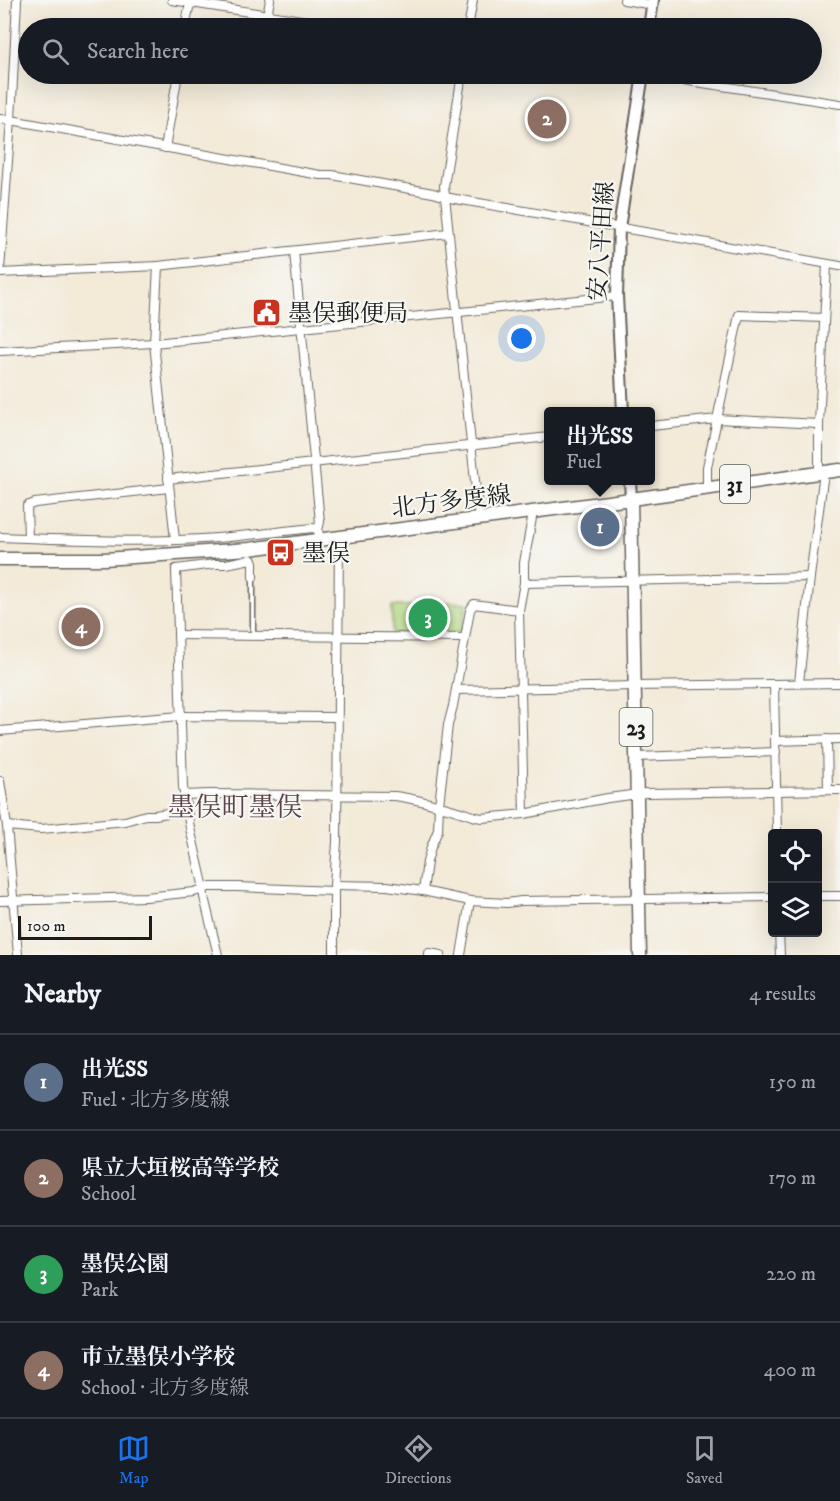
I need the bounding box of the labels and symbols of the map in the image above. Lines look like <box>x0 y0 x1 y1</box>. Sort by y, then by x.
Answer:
pin: 2 <box>528 96 566 142</box>
street label: 安八平田線 <box>583 180 621 302</box>
public building icon: 墨俣郵便局 <box>251 297 283 329</box>
place label: 墨俣郵便局 <box>288 299 408 329</box>
your location <box>507 324 536 353</box>
road number: 31 <box>720 465 750 503</box>
street label: 北方多度線 <box>390 480 513 524</box>
pin: 1 <box>580 504 620 550</box>
bus stop icon: 墨俣 <box>265 537 297 569</box>
place label: 墨俣 <box>302 539 350 569</box>
pin: 3 <box>408 596 448 640</box>
pin: 4 <box>62 604 100 650</box>
road number: 23 <box>620 708 652 746</box>
district label: 墨俣町墨俣 <box>168 791 303 825</box>
scale bar <box>18 913 152 940</box>

